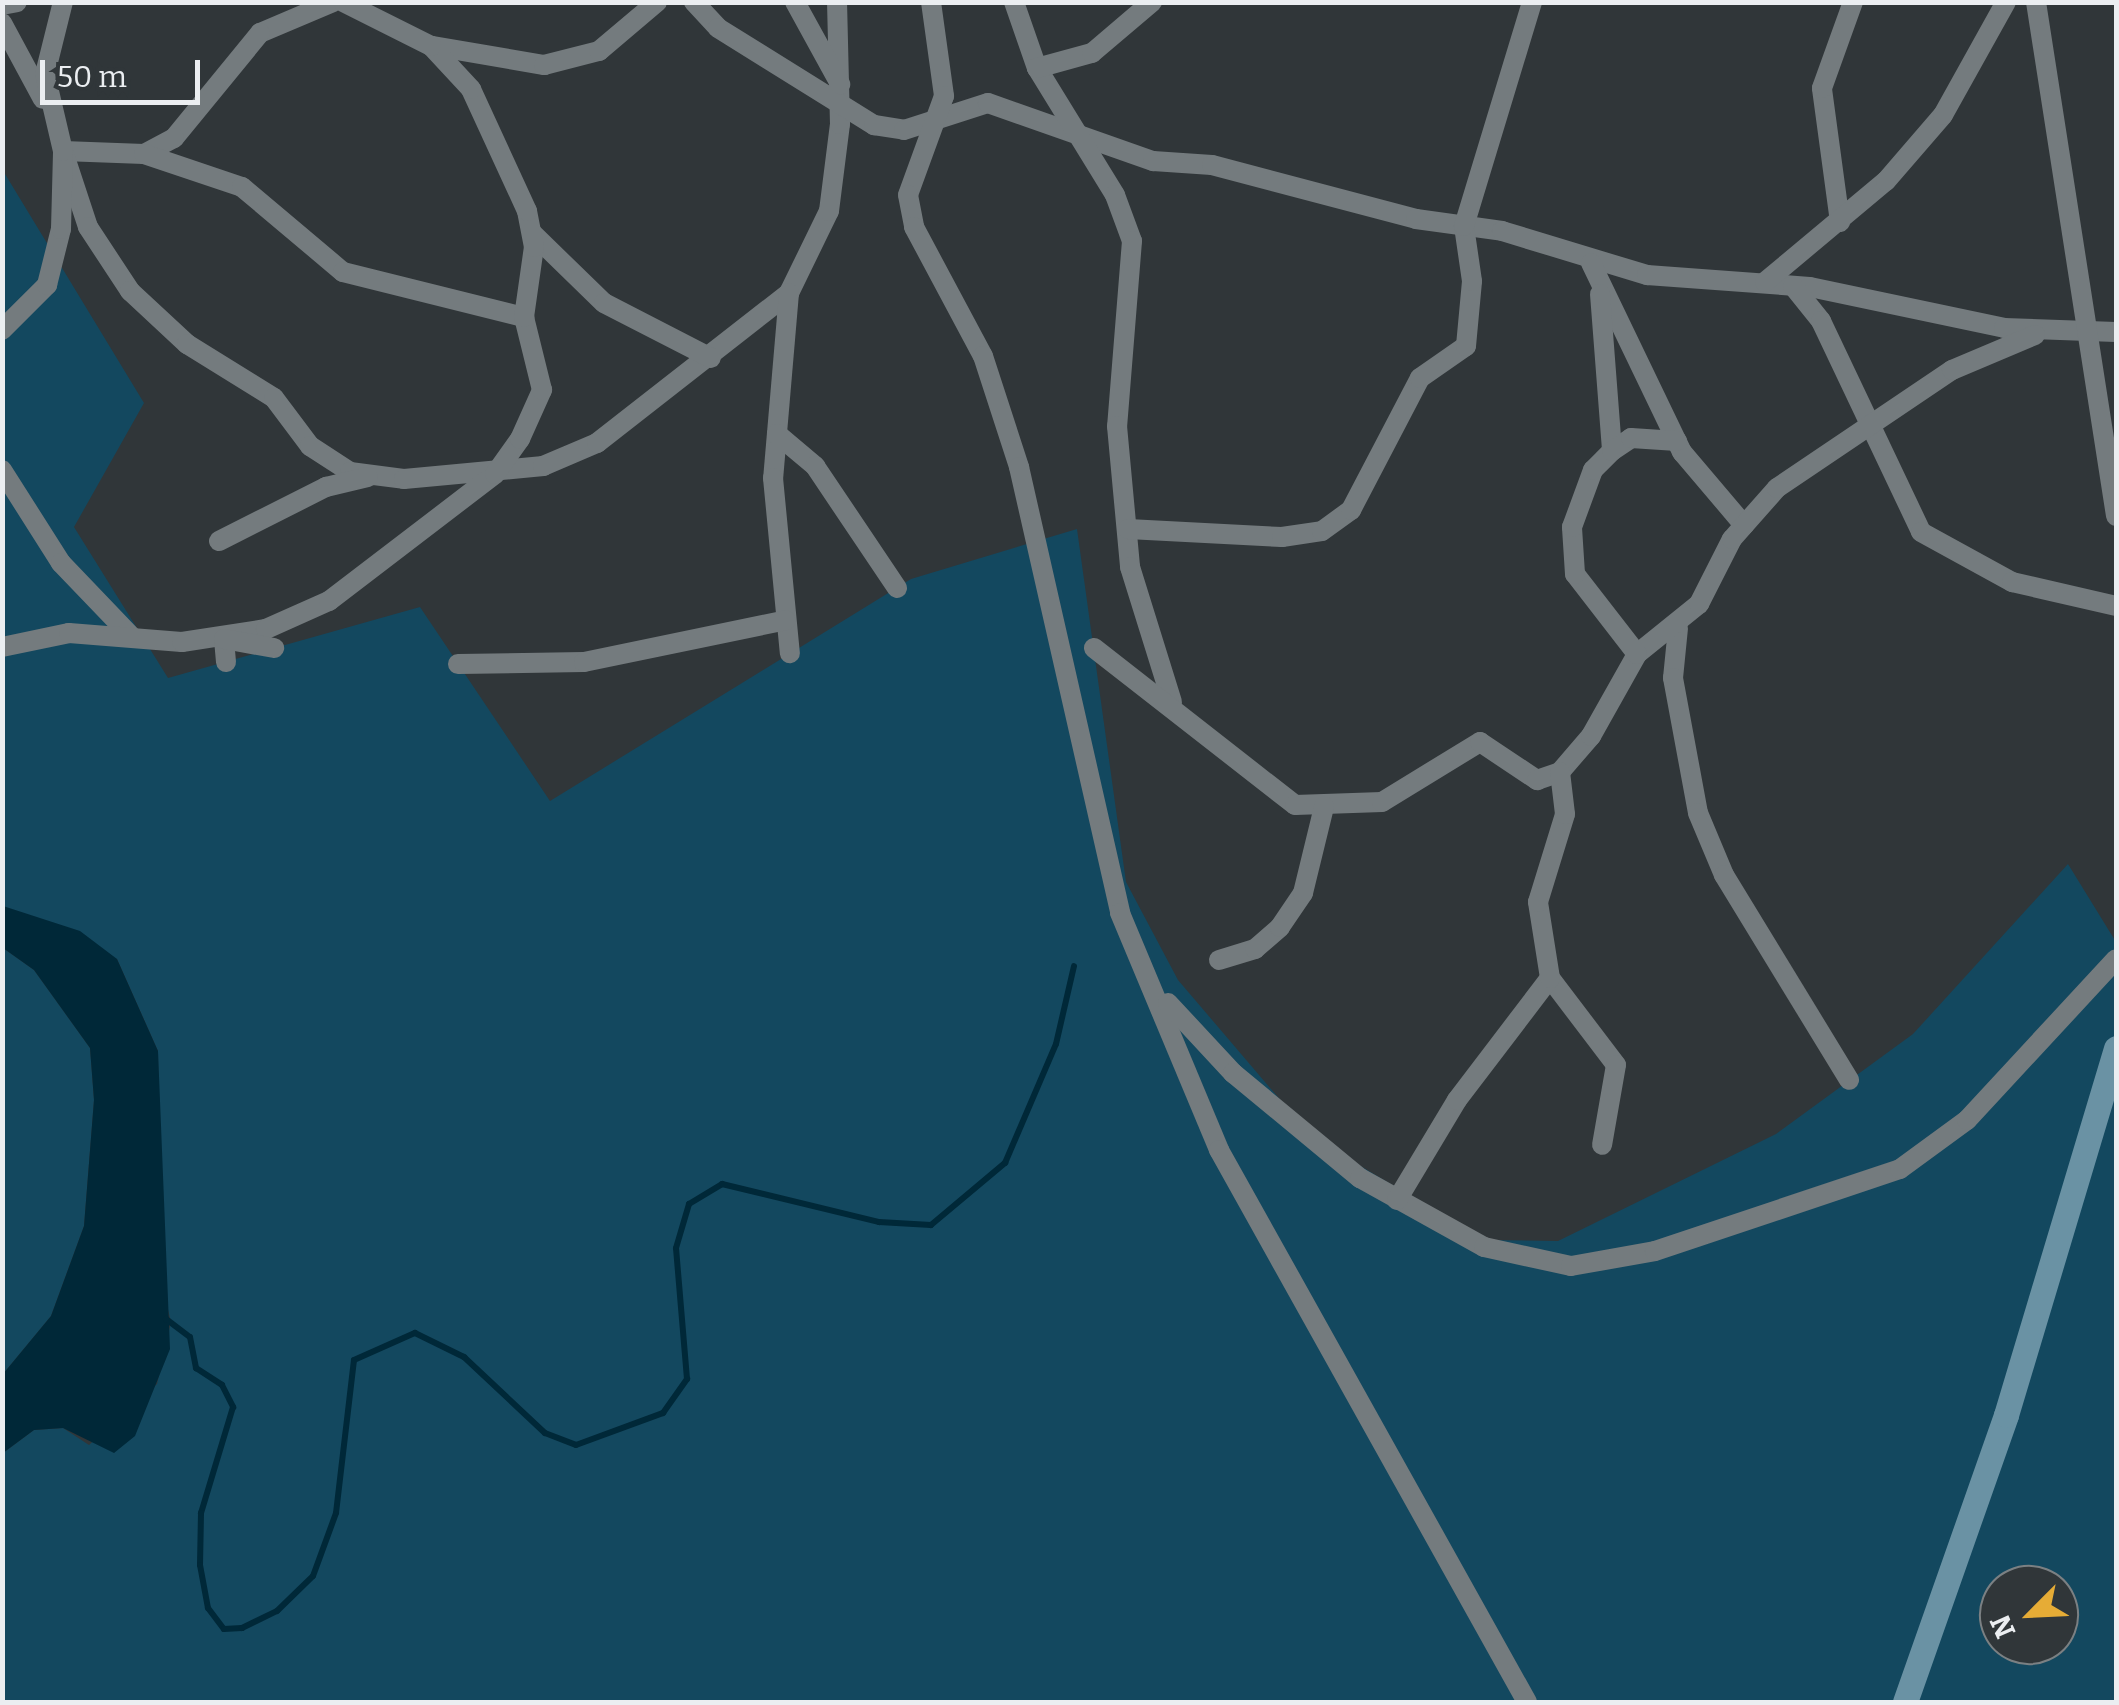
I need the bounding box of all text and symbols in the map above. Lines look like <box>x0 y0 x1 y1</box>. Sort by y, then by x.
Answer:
scale bar <box>45 40 205 102</box>
text: 50 m <box>57 59 127 95</box>
north arrow <box>1979 1565 2079 1665</box>
text: N <box>1983 1610 2022 1643</box>

